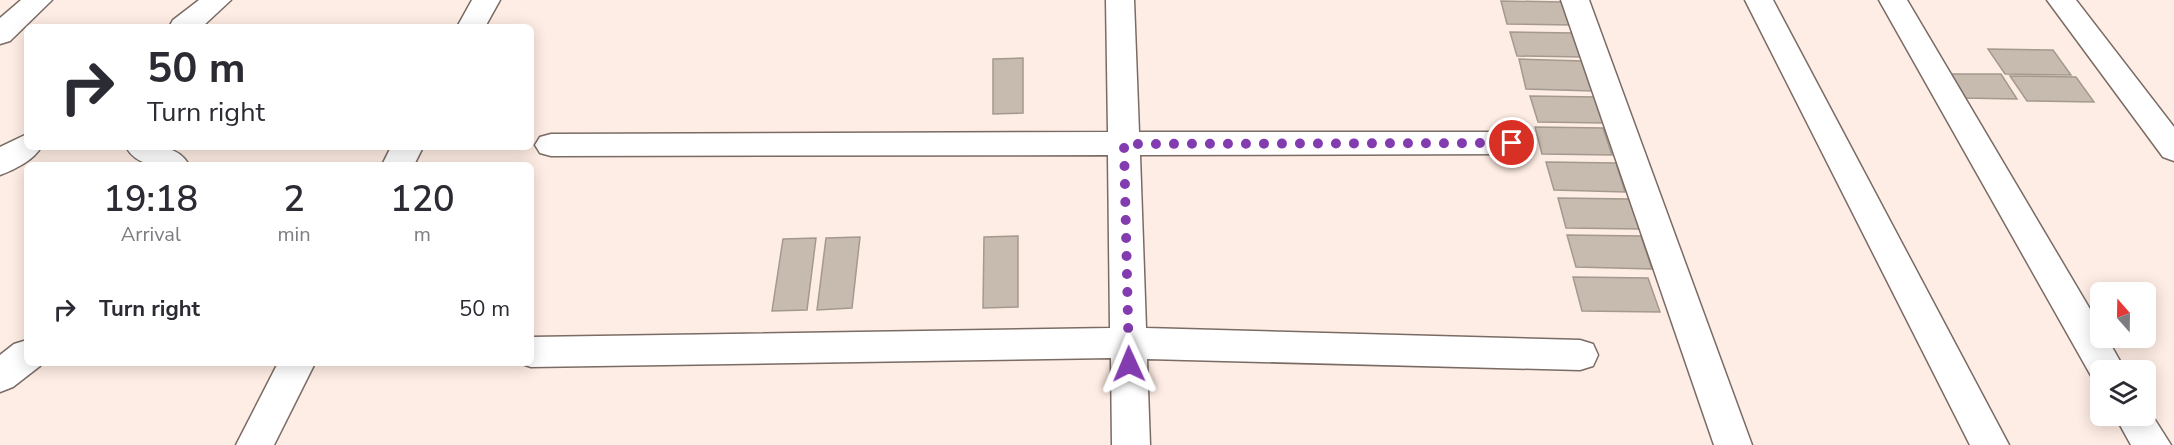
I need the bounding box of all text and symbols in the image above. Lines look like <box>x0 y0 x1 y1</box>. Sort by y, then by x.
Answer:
text: 50 m <box>147 40 246 97</box>
icon: right <box>48 48 126 126</box>
text: Turn right <box>147 94 265 131</box>
pin <box>1486 117 1537 168</box>
icon: arrive <box>1495 126 1528 159</box>
text: 19:18 <box>103 175 198 224</box>
text: 2 <box>283 175 305 224</box>
text: 120 <box>390 175 455 224</box>
text: Arrival <box>121 221 181 248</box>
text: min <box>278 221 311 248</box>
text: m <box>414 221 431 248</box>
north arrow <box>2090 282 2156 348</box>
map controls <box>2090 282 2156 426</box>
icon: right <box>48 293 81 326</box>
text: Turn right <box>99 294 200 324</box>
text: 50 m <box>459 294 510 324</box>
position arrow <box>1097 332 1161 396</box>
button: layers <box>2090 360 2156 426</box>

